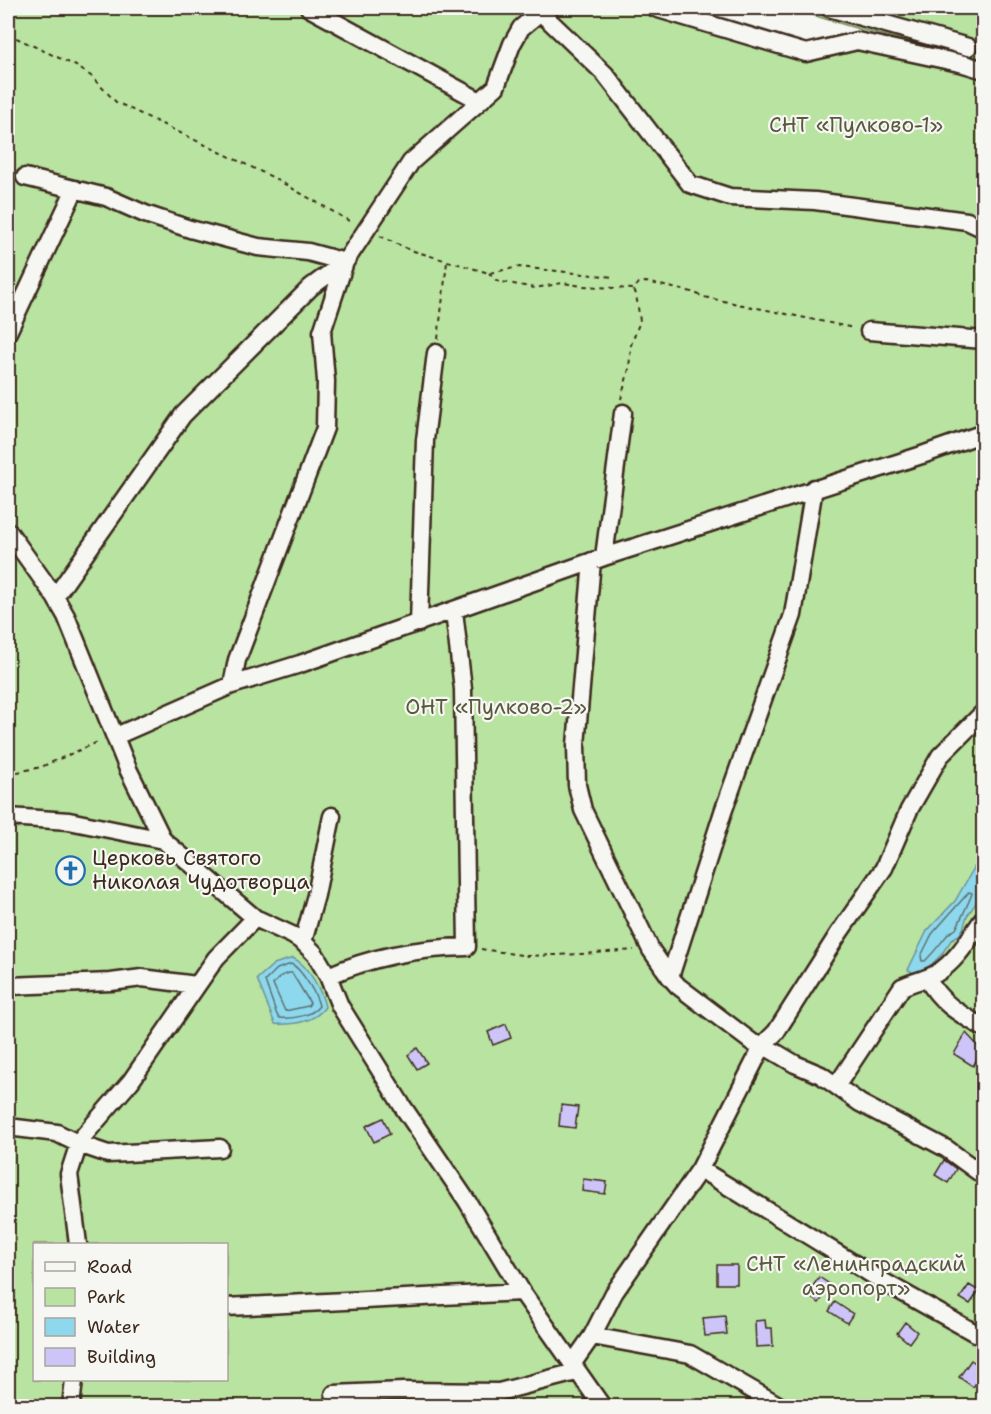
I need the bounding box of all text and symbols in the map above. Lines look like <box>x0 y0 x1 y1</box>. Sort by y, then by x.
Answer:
park label: СНТ «Пулково-1» <box>769 111 943 139</box>
park label: ОНТ «Пулково-2» <box>405 693 587 721</box>
place label: Церковь Святого Николая Чудотворца <box>92 844 309 896</box>
church icon: Церковь Святого Николая Чудотворца <box>55 854 87 886</box>
legend <box>33 1243 228 1381</box>
park label: СНТ «Ленинградский аэропорт» <box>746 1250 966 1302</box>
text: Road <box>87 1255 132 1279</box>
text: Park <box>87 1285 126 1309</box>
text: Water <box>87 1315 140 1339</box>
text: Building <box>87 1345 156 1369</box>

